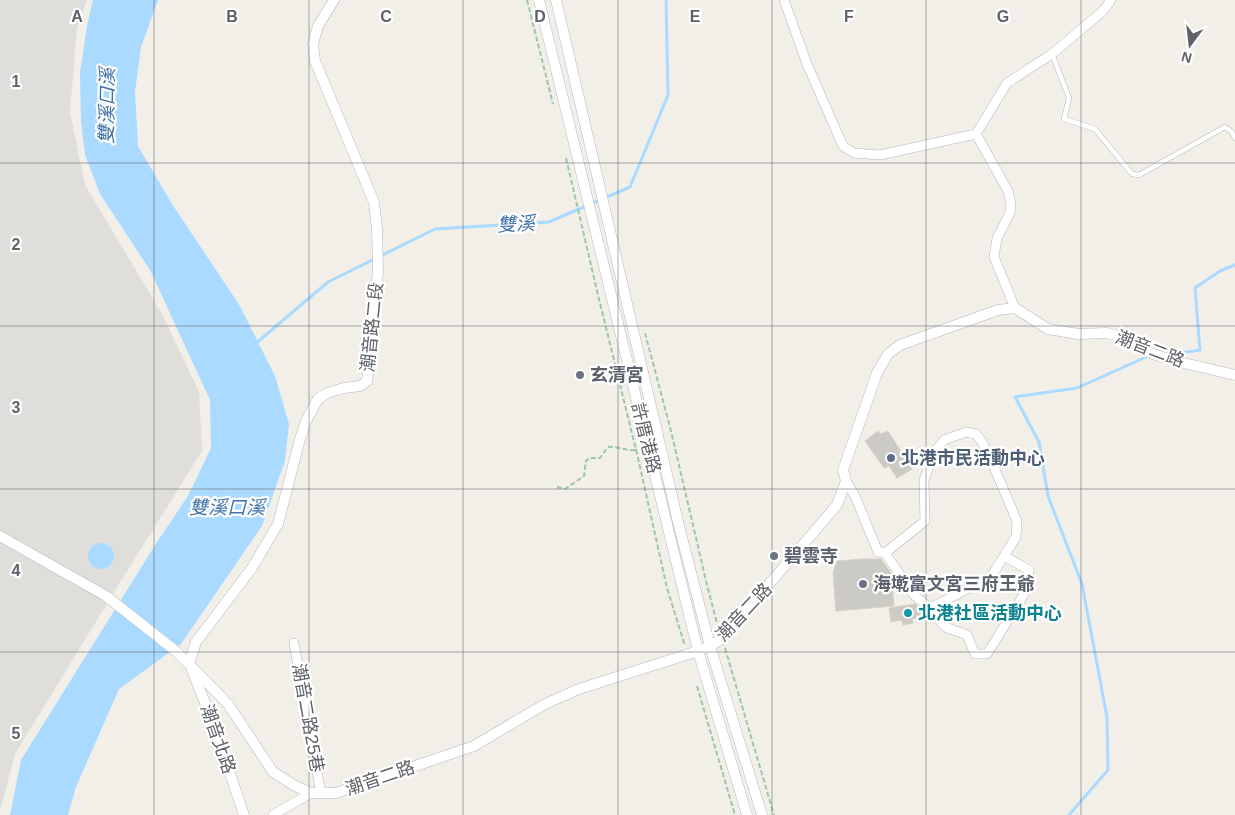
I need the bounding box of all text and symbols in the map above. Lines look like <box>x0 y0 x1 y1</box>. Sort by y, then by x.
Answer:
text: A <box>71 8 83 25</box>
text: B <box>226 8 238 25</box>
text: C <box>380 8 392 25</box>
text: D <box>534 8 546 25</box>
text: E <box>690 8 701 25</box>
text: F <box>844 8 854 25</box>
text: G <box>997 8 1009 25</box>
north arrow <box>1165 20 1215 70</box>
text: N <box>1180 49 1194 67</box>
water label: 雙溪口溪 <box>96 65 118 144</box>
text: 1 <box>12 73 21 90</box>
water label: 雙溪 <box>496 212 539 235</box>
text: 2 <box>12 236 21 253</box>
street label: 潮音路二段 <box>357 281 387 373</box>
street label: 潮音二路 <box>1113 327 1187 371</box>
place label: 玄清宮 <box>590 365 644 385</box>
marker: 玄清宮 <box>574 369 586 381</box>
text: 3 <box>12 399 21 416</box>
street label: 許厝港路 <box>628 401 664 475</box>
place label: 北港市民活動中心 <box>901 448 1045 468</box>
marker: 北港市民活動中心 <box>885 452 897 464</box>
water label: 雙溪口溪 <box>189 497 268 518</box>
place label: 碧雲寺 <box>784 546 838 566</box>
marker: 碧雲寺 <box>768 550 780 562</box>
text: 4 <box>12 562 21 579</box>
place label: 海墘富文宮三府王爺 <box>873 574 1035 594</box>
marker: 海墘富文宮三府王爺 <box>857 578 869 590</box>
street label: 潮音二路 <box>712 579 776 645</box>
place label: 北港社區活動中心 <box>918 603 1062 623</box>
marker: 北港社區活動中心 <box>902 607 914 619</box>
street label: 潮音二路25巷 <box>289 662 327 774</box>
street label: 潮音北路 <box>197 702 239 776</box>
text: 5 <box>12 725 21 742</box>
street label: 潮音二路 <box>343 757 417 799</box>

